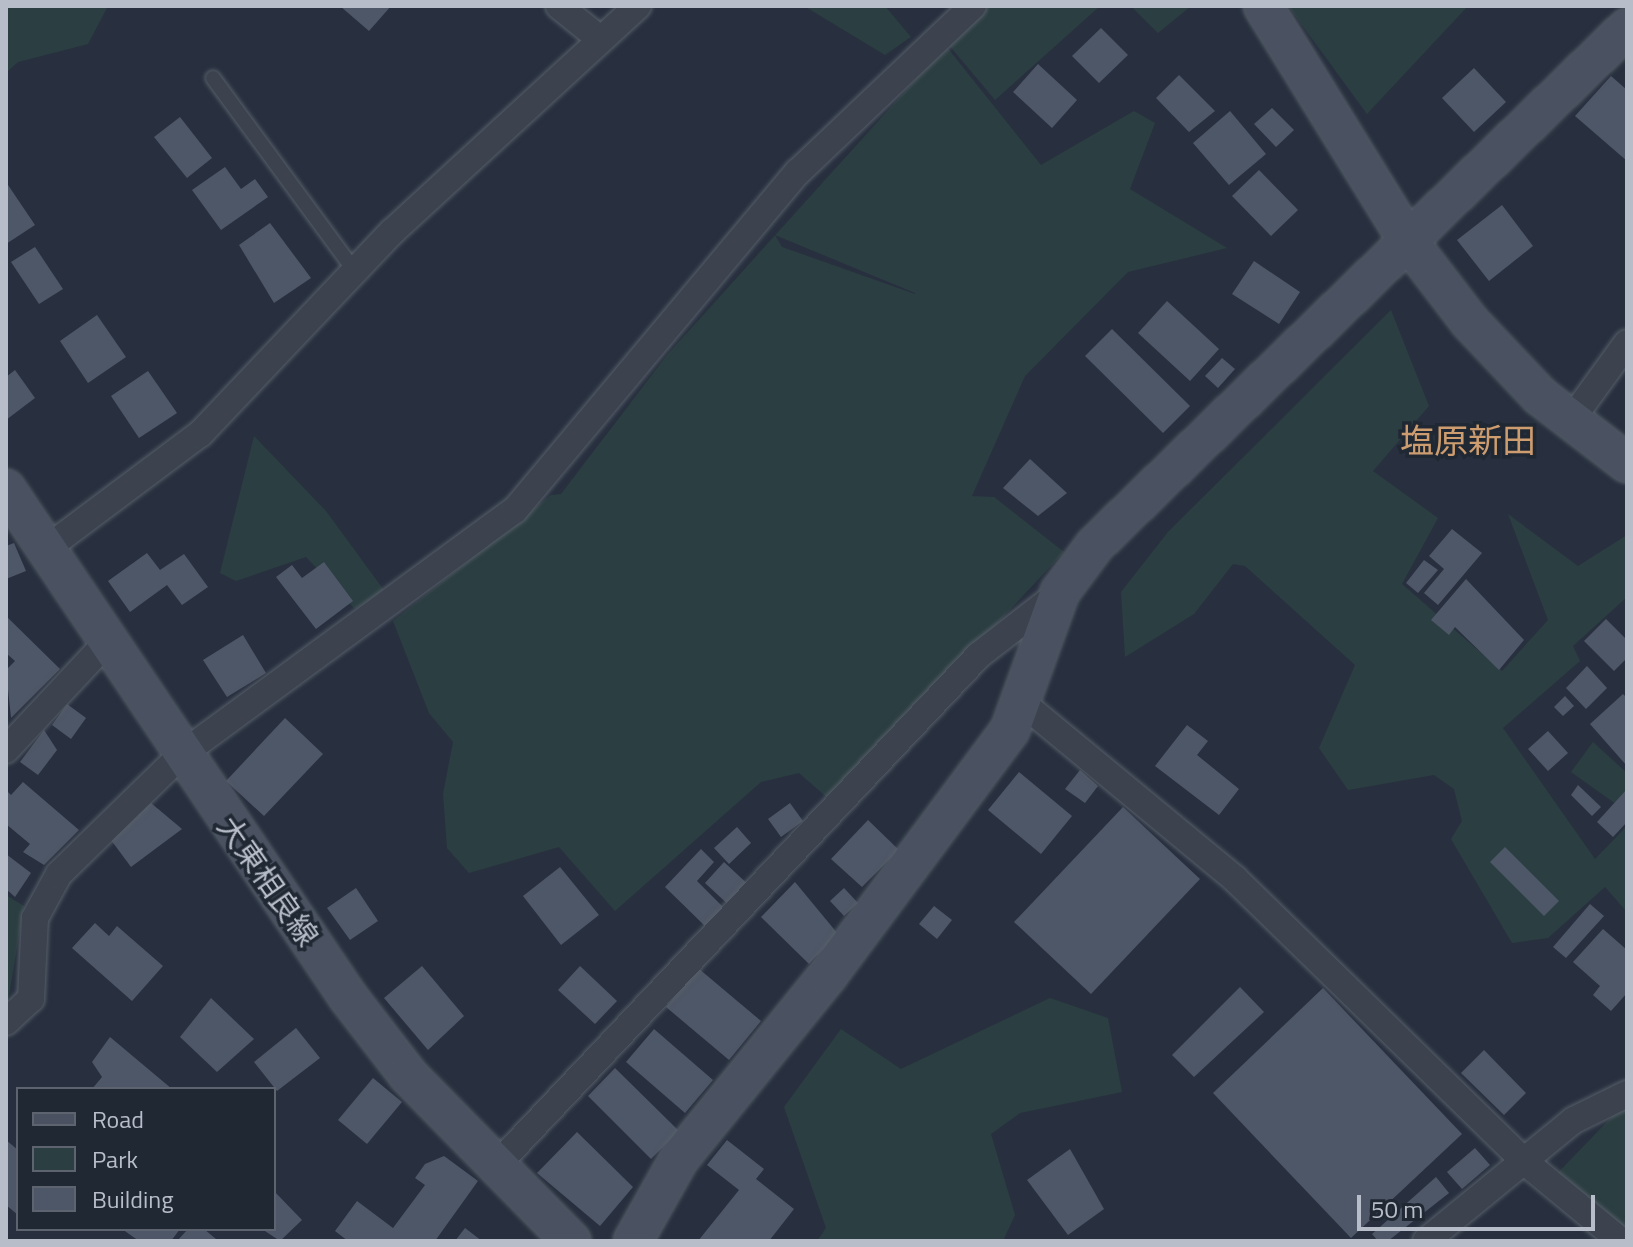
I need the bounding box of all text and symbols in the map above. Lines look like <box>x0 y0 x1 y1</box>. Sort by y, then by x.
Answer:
district label: 塩原新田 <box>1400 421 1536 461</box>
street label: 大東相良線 <box>210 809 326 953</box>
legend <box>16 1087 276 1231</box>
text: Road <box>92 1101 144 1137</box>
text: Park <box>92 1141 138 1177</box>
scale bar <box>1361 1179 1599 1229</box>
text: Building <box>92 1181 174 1217</box>
text: 50 m <box>1371 1191 1423 1227</box>

